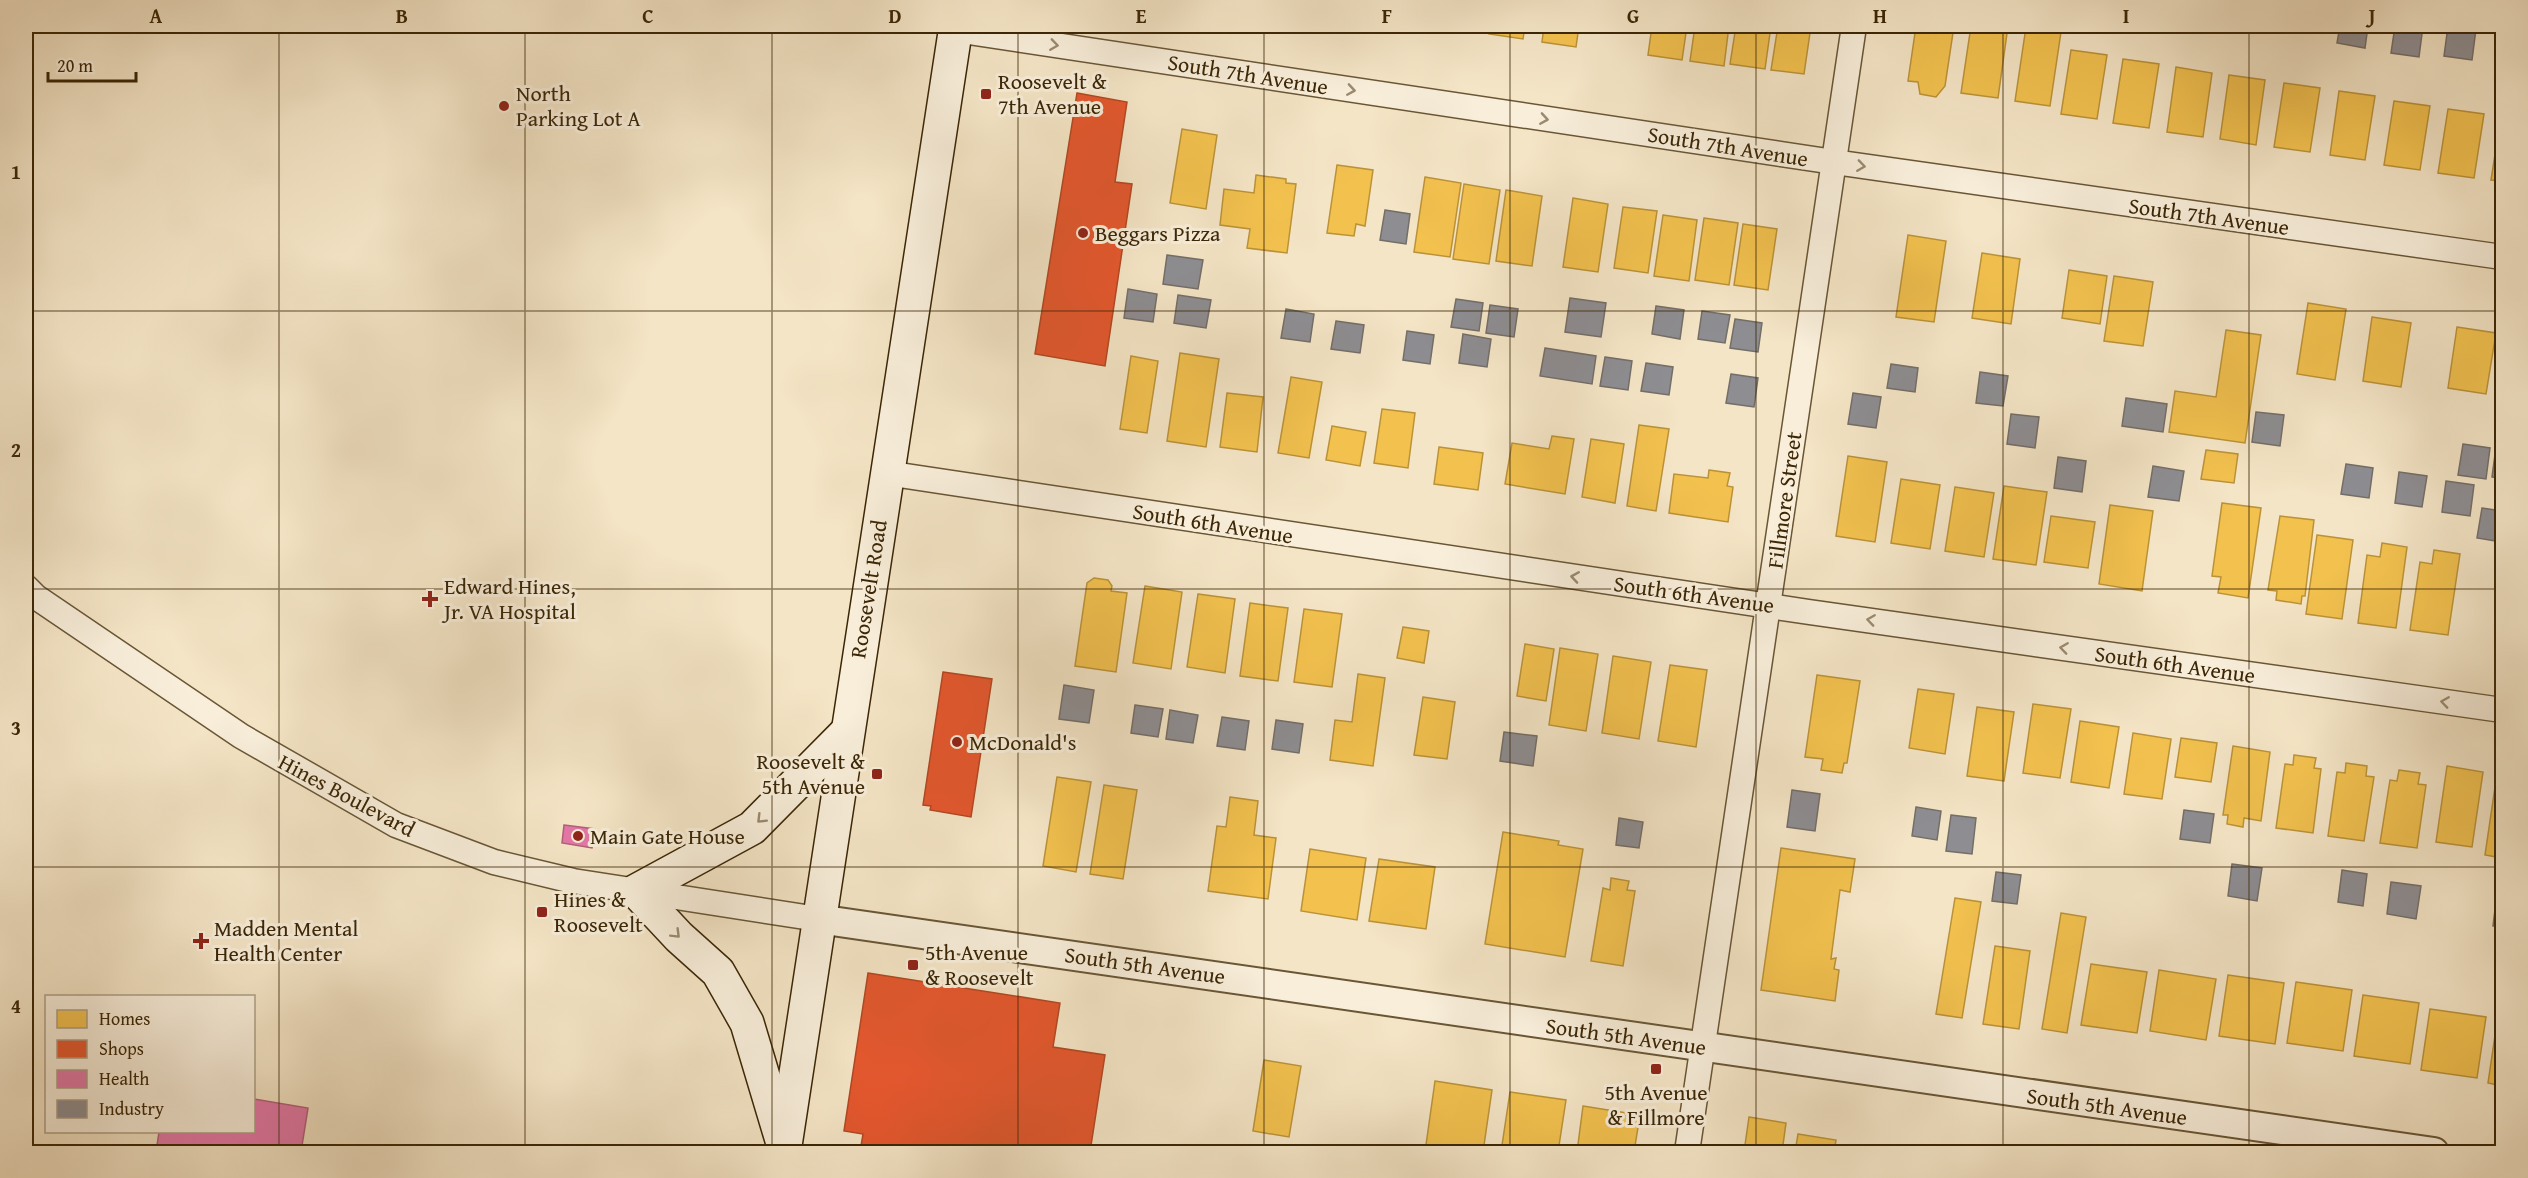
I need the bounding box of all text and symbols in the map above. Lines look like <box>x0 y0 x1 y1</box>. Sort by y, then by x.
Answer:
text: A <box>150 1 163 30</box>
text: B <box>396 1 408 30</box>
text: C <box>642 1 654 30</box>
text: D <box>888 1 902 30</box>
text: E <box>1136 1 1147 30</box>
text: F <box>1382 1 1392 30</box>
text: G <box>1627 1 1639 30</box>
text: H <box>1873 1 1887 30</box>
text: I <box>2123 1 2129 30</box>
text: J <box>2366 1 2376 30</box>
one-way arrow <box>1050 39 1059 51</box>
scale bar <box>48 45 136 83</box>
street label: South 7th Avenue <box>1165 46 1331 102</box>
text: 20 m <box>57 52 93 79</box>
place label: Roosevelt & 7th Avenue <box>998 65 1107 122</box>
place label: North Parking Lot A <box>516 77 641 134</box>
one-way arrow <box>1346 83 1356 95</box>
marker: Roosevelt & 7th Avenue <box>979 87 993 101</box>
marker: North Parking Lot A <box>497 99 511 113</box>
one-way arrow <box>1539 112 1548 124</box>
street label: South 7th Avenue <box>1645 118 1811 174</box>
text: 1 <box>11 157 21 186</box>
one-way arrow <box>1857 160 1866 172</box>
street label: South 7th Avenue <box>2127 189 2291 243</box>
place label: Beggars Pizza <box>1095 217 1221 249</box>
marker: Beggars Pizza <box>1076 226 1090 240</box>
street label: Fillmore Street <box>1759 429 1809 571</box>
text: 2 <box>11 435 21 464</box>
street label: South 6th Avenue <box>1130 495 1296 551</box>
street label: Roosevelt Road <box>841 517 895 661</box>
street label: South 6th Avenue <box>1612 567 1776 621</box>
place label: Edward Hines, Jr. VA Hospital <box>441 570 576 627</box>
one-way arrow <box>1570 571 1579 583</box>
marker: Edward Hines, Jr. VA Hospital <box>421 590 439 608</box>
one-way arrow <box>1867 615 1876 627</box>
street label: South 6th Avenue <box>2093 637 2257 691</box>
one-way arrow <box>2060 642 2069 654</box>
one-way arrow <box>2440 696 2449 708</box>
text: 3 <box>11 713 21 742</box>
place label: McDonald's <box>969 726 1076 758</box>
marker: McDonald's <box>950 735 964 749</box>
place label: Roosevelt & 5th Avenue <box>756 745 865 802</box>
street label: Hines Boulevard <box>273 746 421 845</box>
marker: Roosevelt & 5th Avenue <box>870 767 884 781</box>
one-way arrow <box>757 812 767 823</box>
place label: Main Gate House <box>590 820 745 852</box>
marker: Main Gate House <box>571 829 585 843</box>
place label: Hines & Roosevelt <box>554 883 643 940</box>
marker: Hines & Roosevelt <box>535 905 549 919</box>
place label: Madden Mental Health Center <box>214 912 359 969</box>
one-way arrow <box>669 926 680 937</box>
marker: Madden Mental Health Center <box>192 932 210 950</box>
place label: 5th Avenue & Roosevelt <box>925 936 1034 993</box>
street label: South 5th Avenue <box>1063 938 1227 992</box>
marker: 5th Avenue & Roosevelt <box>906 958 920 972</box>
text: 4 <box>11 991 21 1020</box>
legend <box>45 995 255 1133</box>
text: Homes <box>99 1005 150 1032</box>
street label: South 5th Avenue <box>1544 1009 1708 1063</box>
text: Shops <box>99 1035 144 1062</box>
marker: 5th Avenue & Fillmore <box>1649 1062 1663 1076</box>
text: Health <box>99 1065 149 1092</box>
place label: 5th Avenue & Fillmore <box>1604 1076 1708 1133</box>
street label: South 5th Avenue <box>2025 1079 2189 1133</box>
text: Industry <box>99 1095 164 1122</box>

